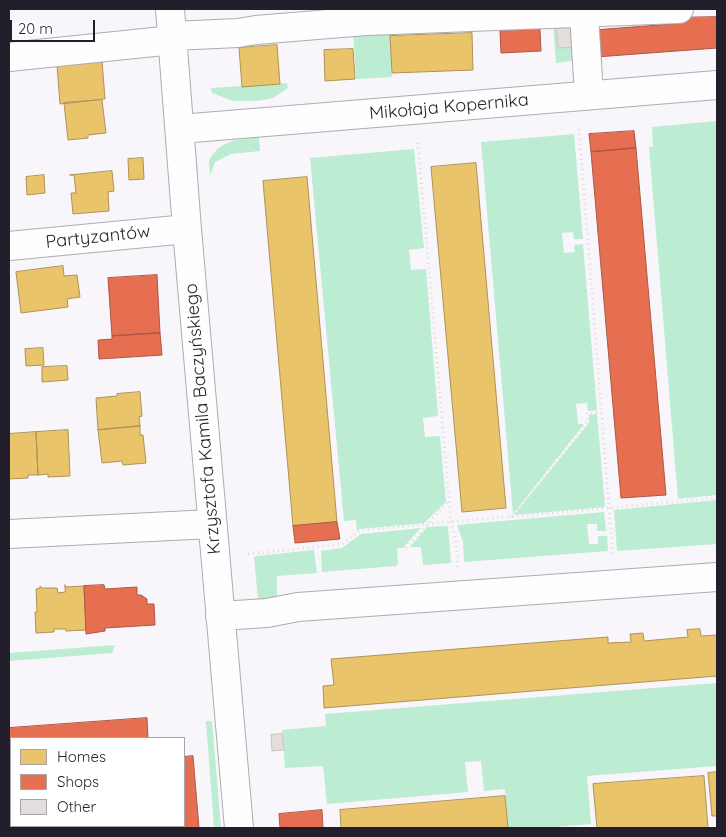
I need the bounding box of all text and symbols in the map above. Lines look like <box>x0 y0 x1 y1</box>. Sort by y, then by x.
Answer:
scale bar <box>12 10 98 42</box>
text: 20 m <box>18 19 53 38</box>
street label: Mikołaja Kopernika <box>368 89 530 125</box>
street label: Partyzantów <box>45 221 151 253</box>
street label: Krzysztofa Kamila Baczyńskiego <box>180 283 226 555</box>
legend <box>10 737 185 827</box>
text: Homes <box>57 747 106 766</box>
text: Shops <box>57 772 99 791</box>
text: Other <box>57 797 96 816</box>

